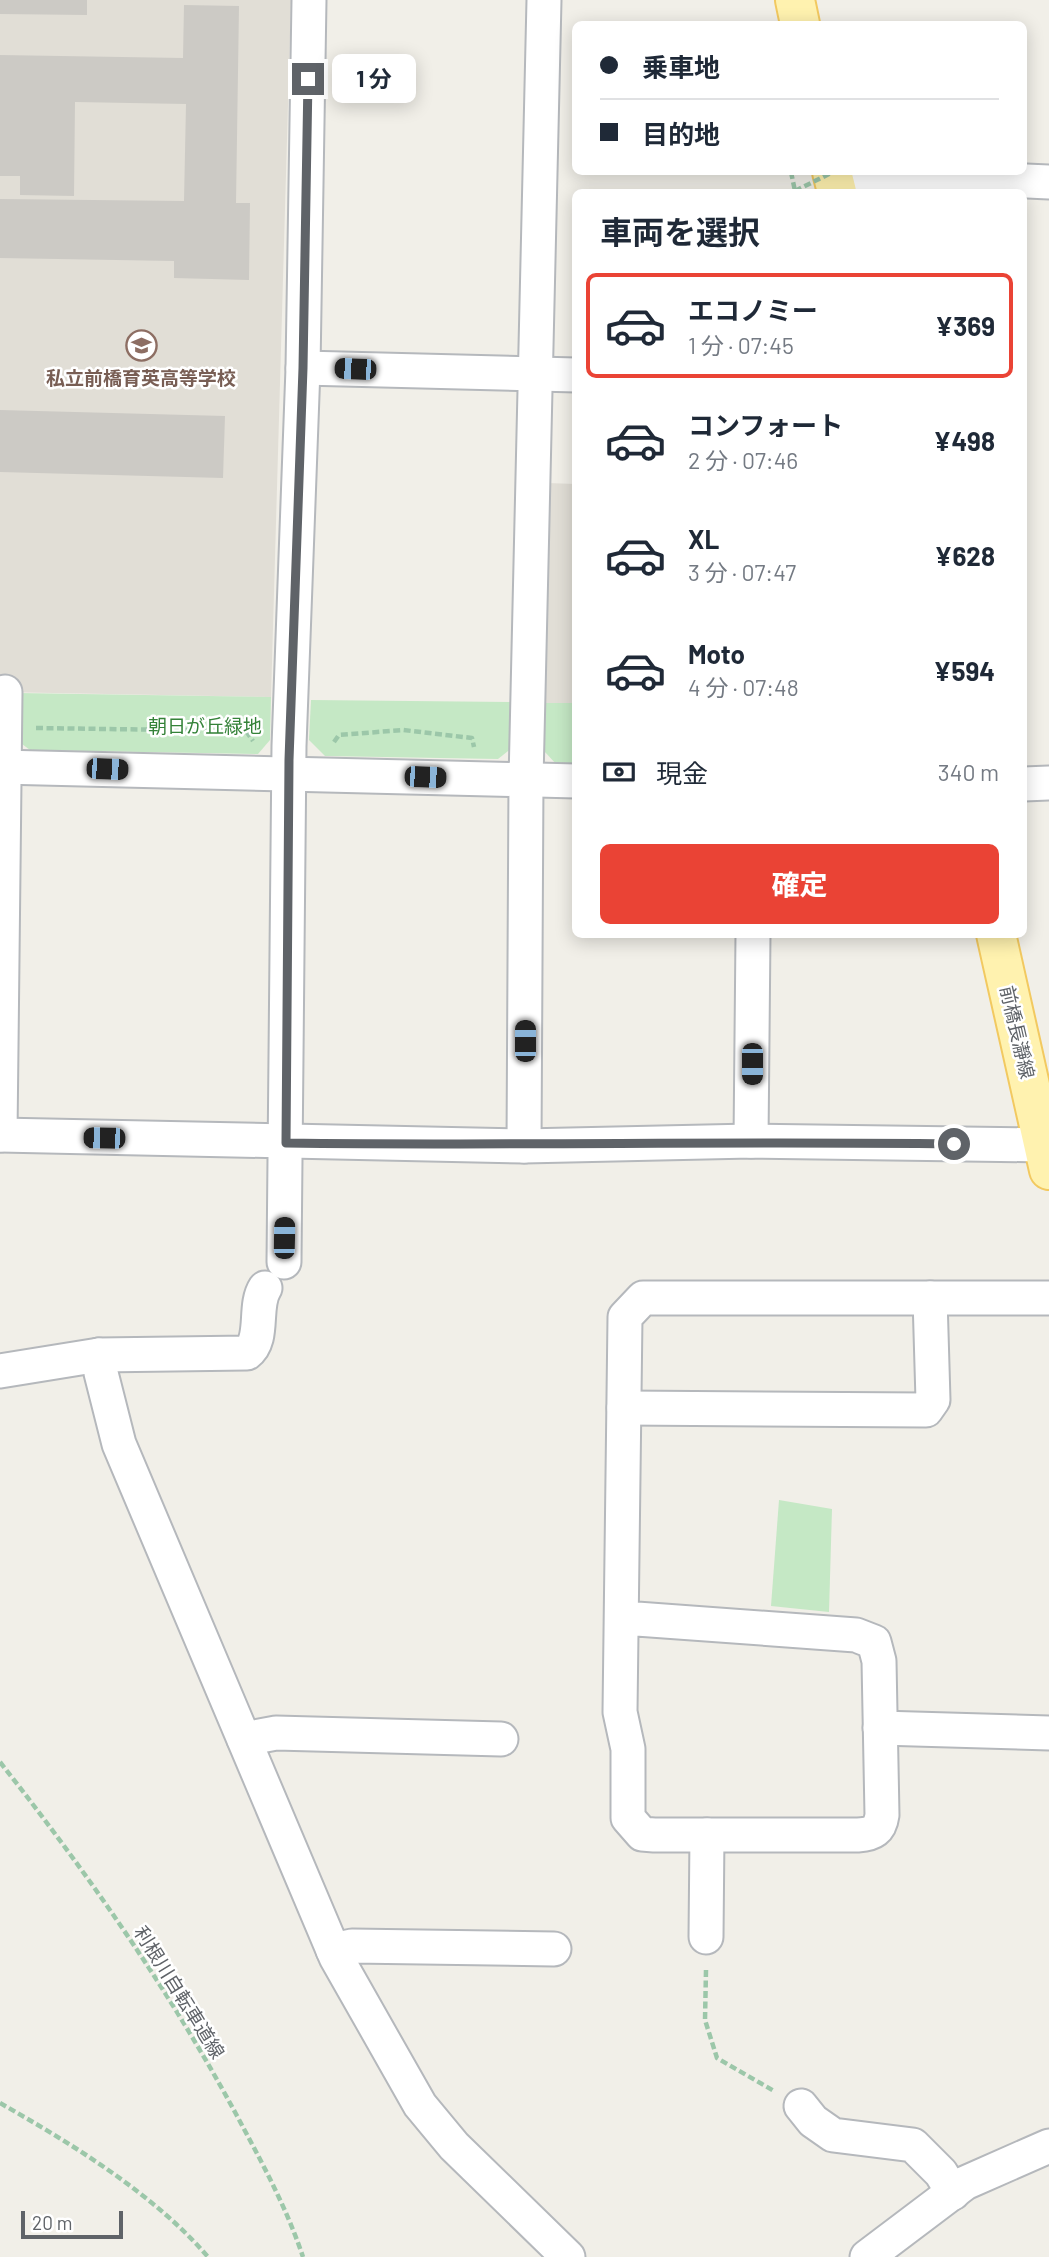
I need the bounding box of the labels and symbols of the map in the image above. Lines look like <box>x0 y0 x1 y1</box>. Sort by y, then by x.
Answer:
callout: 1 分 <box>332 55 416 104</box>
route end <box>292 63 324 95</box>
school or university icon: 私立前橋育英高等学校 <box>124 329 158 363</box>
car <box>334 358 377 380</box>
place label: 私立前橋育英高等学校 <box>46 366 236 389</box>
park label: 朝日が丘緑地 <box>148 714 262 737</box>
car <box>86 758 129 780</box>
car <box>404 766 447 788</box>
street label: 前橋長瀞線 <box>996 983 1040 1081</box>
car <box>515 1020 536 1062</box>
car <box>742 1043 763 1085</box>
car <box>83 1127 126 1149</box>
route start <box>938 1128 970 1160</box>
car <box>274 1217 295 1259</box>
street label: 利根川自転車道線 <box>130 1921 230 2063</box>
scale bar <box>21 2208 122 2240</box>

